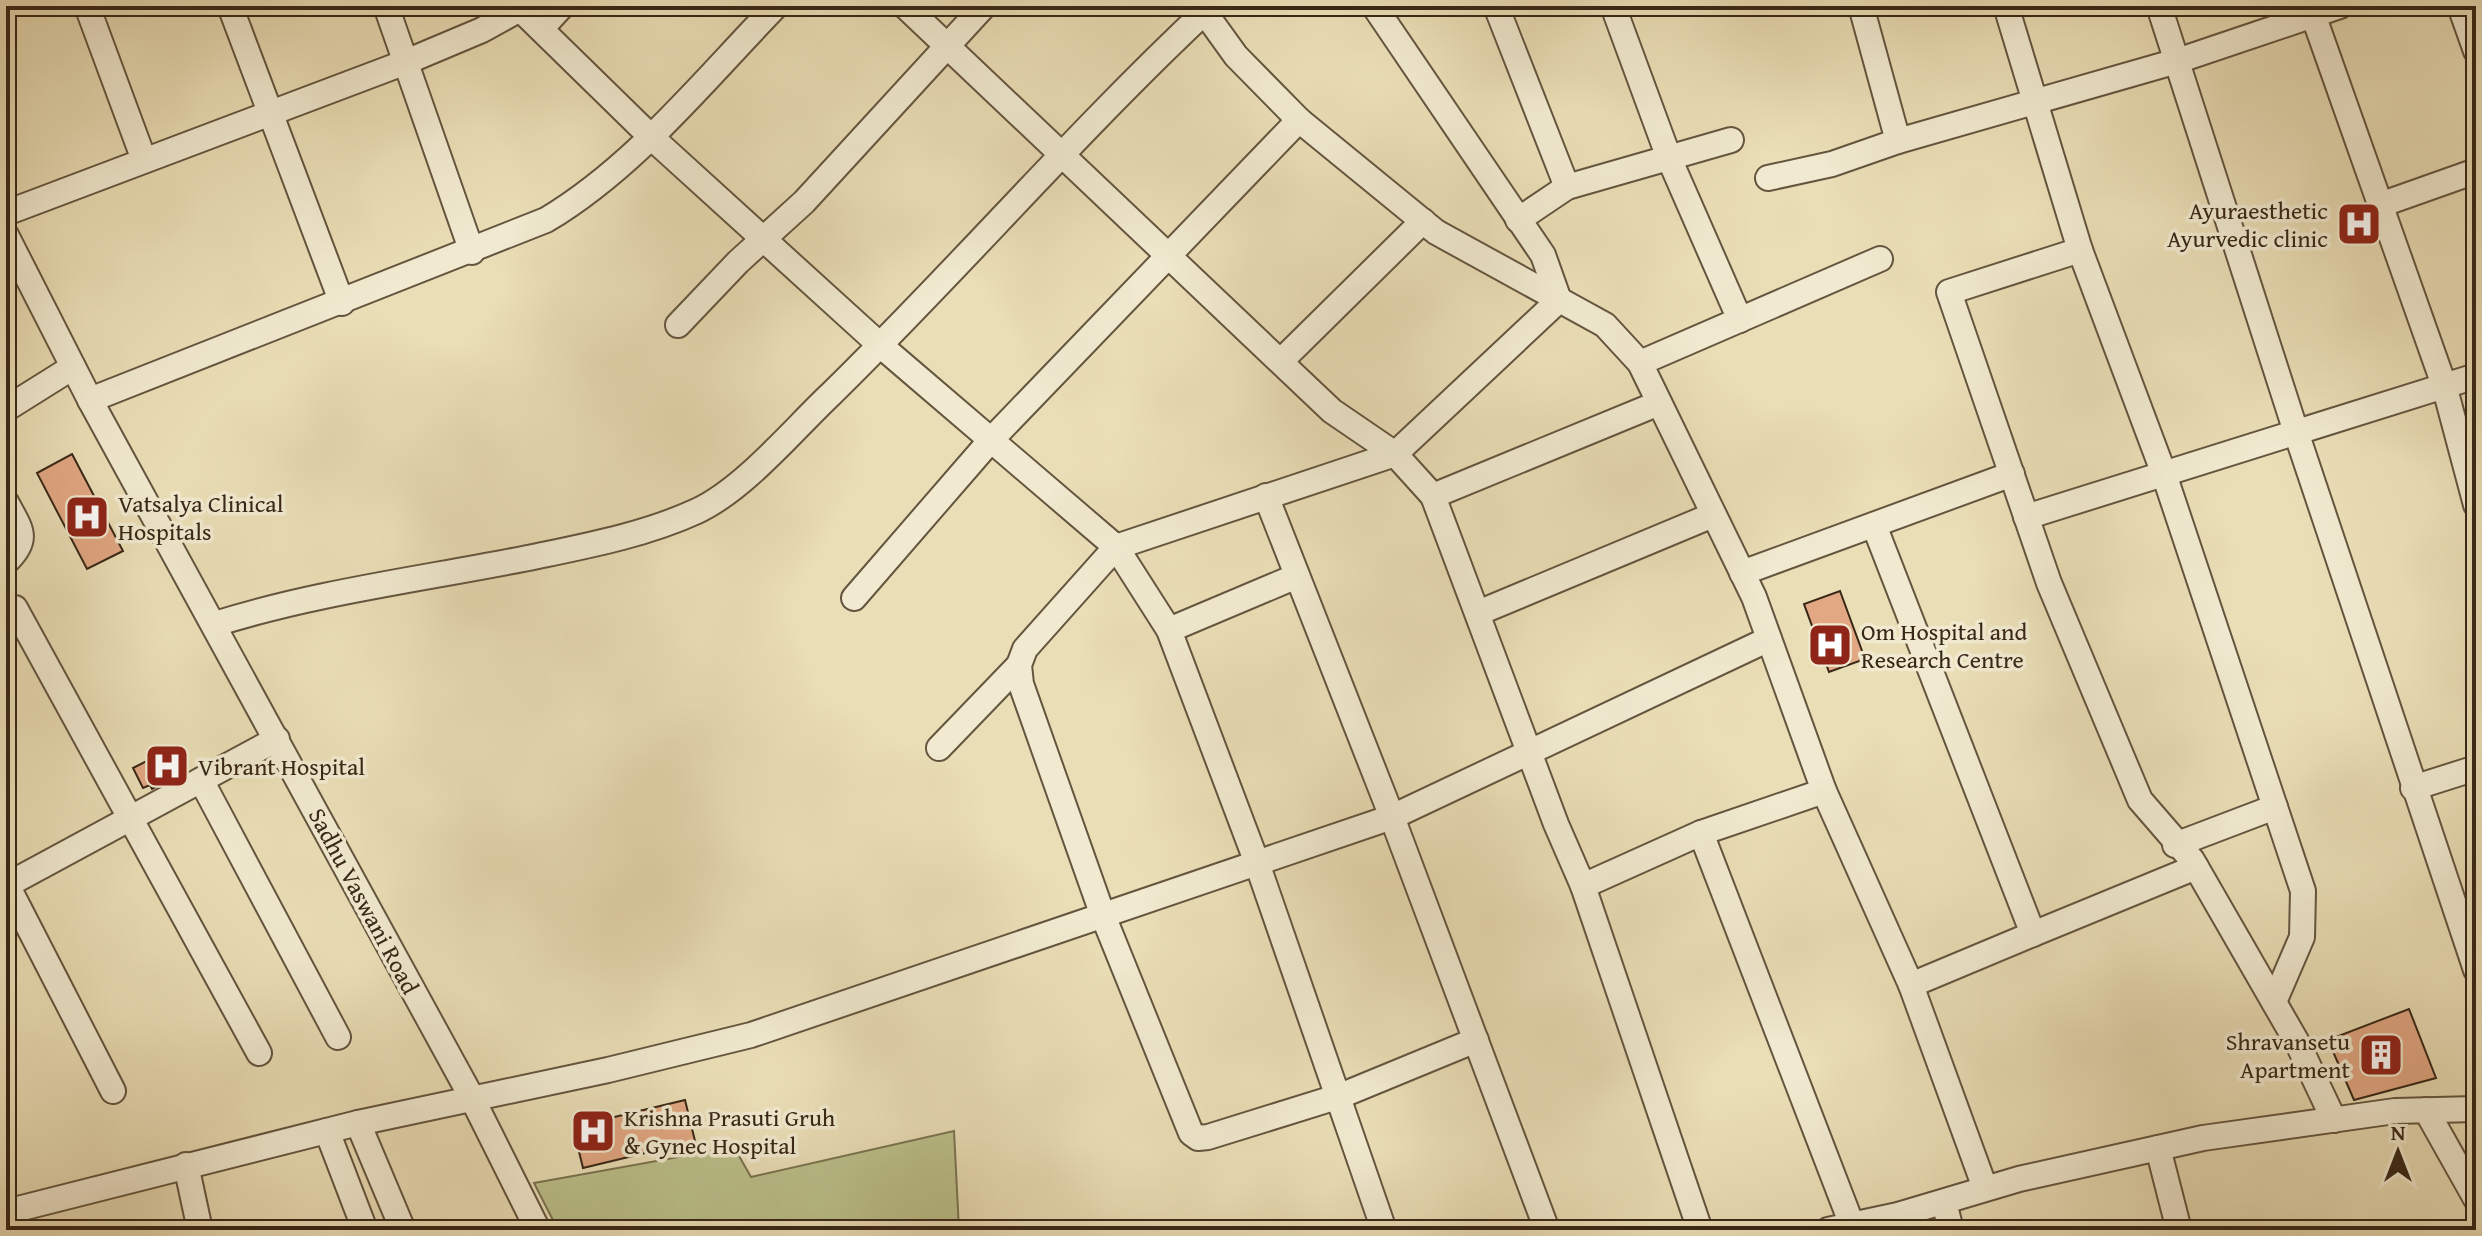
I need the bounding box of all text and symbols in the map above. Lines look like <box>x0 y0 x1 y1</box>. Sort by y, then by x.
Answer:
place label: Ayuraesthetic Ayurvedic clinic <box>2167 193 2328 256</box>
hospital icon: Ayuraesthetic Ayurvedic clinic <box>2335 200 2383 248</box>
place label: Vatsalya Clinical Hospitals <box>118 486 284 549</box>
hospital icon: Vatsalya Clinical Hospitals <box>63 493 111 541</box>
place label: Om Hospital and Research Centre <box>1861 614 2028 677</box>
hospital icon: Om Hospital and Research Centre <box>1806 621 1854 669</box>
hospital icon: Vibrant Hospital <box>143 742 191 790</box>
place label: Vibrant Hospital <box>198 749 365 784</box>
street label: Sadhu Vaswani Road <box>300 802 428 1001</box>
place label: Shravansetu Apartment <box>2226 1024 2351 1087</box>
building icon: Shravansetu Apartment <box>2357 1031 2405 1079</box>
place label: Krishna Prasuti Gruh & Gynec Hospital <box>624 1100 836 1163</box>
hospital icon: Krishna Prasuti Gruh & Gynec Hospital <box>569 1107 617 1155</box>
north arrow <box>2358 1112 2438 1192</box>
text: N <box>2391 1116 2406 1148</box>

